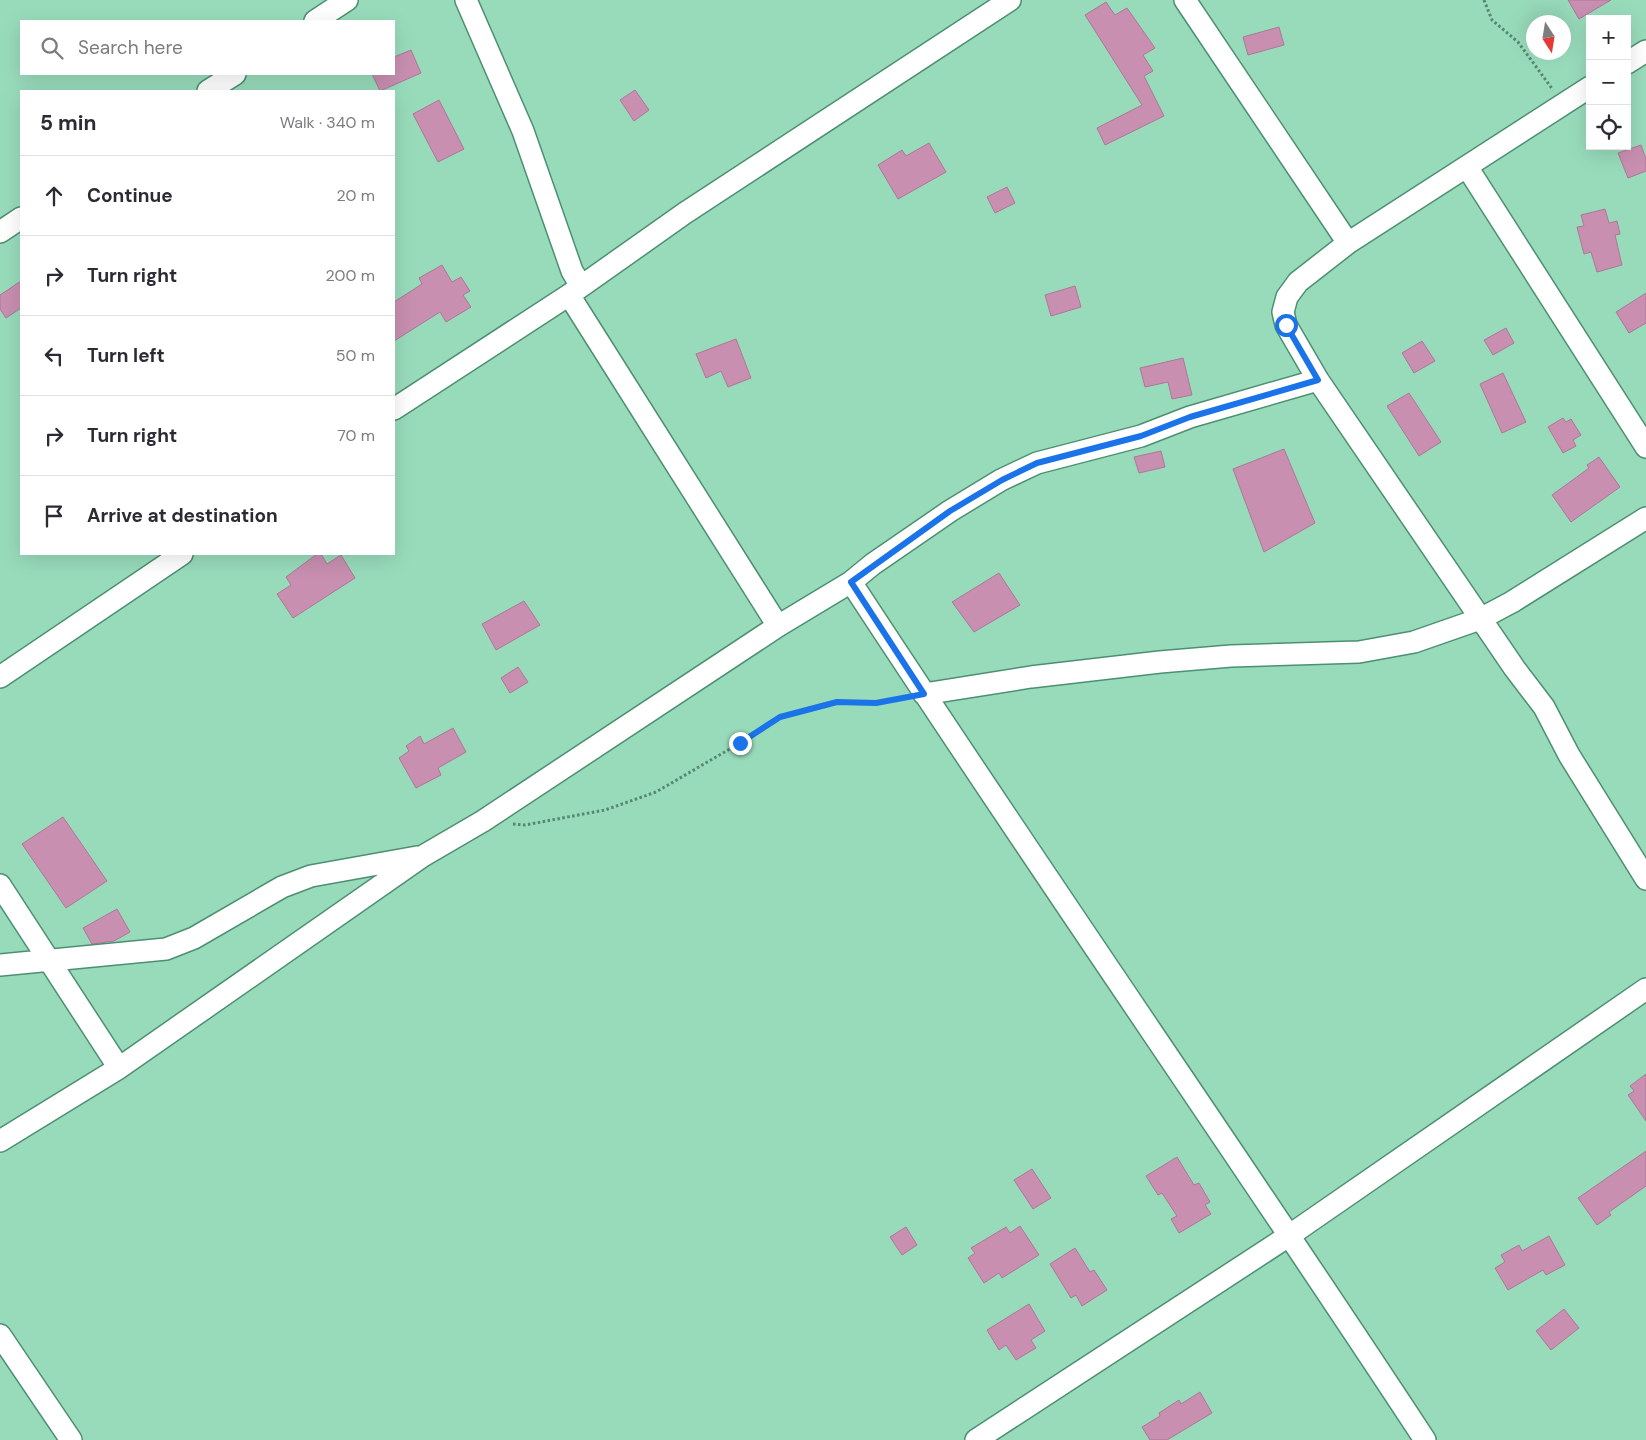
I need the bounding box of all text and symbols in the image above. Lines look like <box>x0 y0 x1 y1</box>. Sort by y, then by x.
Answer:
north arrow <box>1526 15 1571 60</box>
map controls <box>1586 15 1631 150</box>
button: + <box>1586 15 1631 60</box>
search box <box>20 20 395 75</box>
icon: search <box>38 34 66 62</box>
text: Search here <box>78 35 183 60</box>
button: − <box>1586 60 1631 105</box>
button: locate <box>1586 105 1631 150</box>
text: 5 min <box>40 109 96 137</box>
text: Walk · 340 m <box>280 112 375 133</box>
icon: ahead <box>40 182 68 210</box>
text: Continue <box>87 183 173 208</box>
text: 20 m <box>336 185 375 206</box>
icon: right <box>40 262 68 290</box>
text: Turn right <box>87 263 177 288</box>
text: 200 m <box>326 265 375 286</box>
route start <box>1275 314 1298 337</box>
icon: left <box>40 342 68 370</box>
text: Turn left <box>87 343 165 368</box>
text: 50 m <box>336 345 375 366</box>
icon: right <box>40 422 68 450</box>
text: Turn right <box>87 423 177 448</box>
text: 70 m <box>337 425 375 446</box>
icon: arrive <box>40 502 68 530</box>
text: Arrive at destination <box>87 503 278 528</box>
route end <box>729 732 752 755</box>

